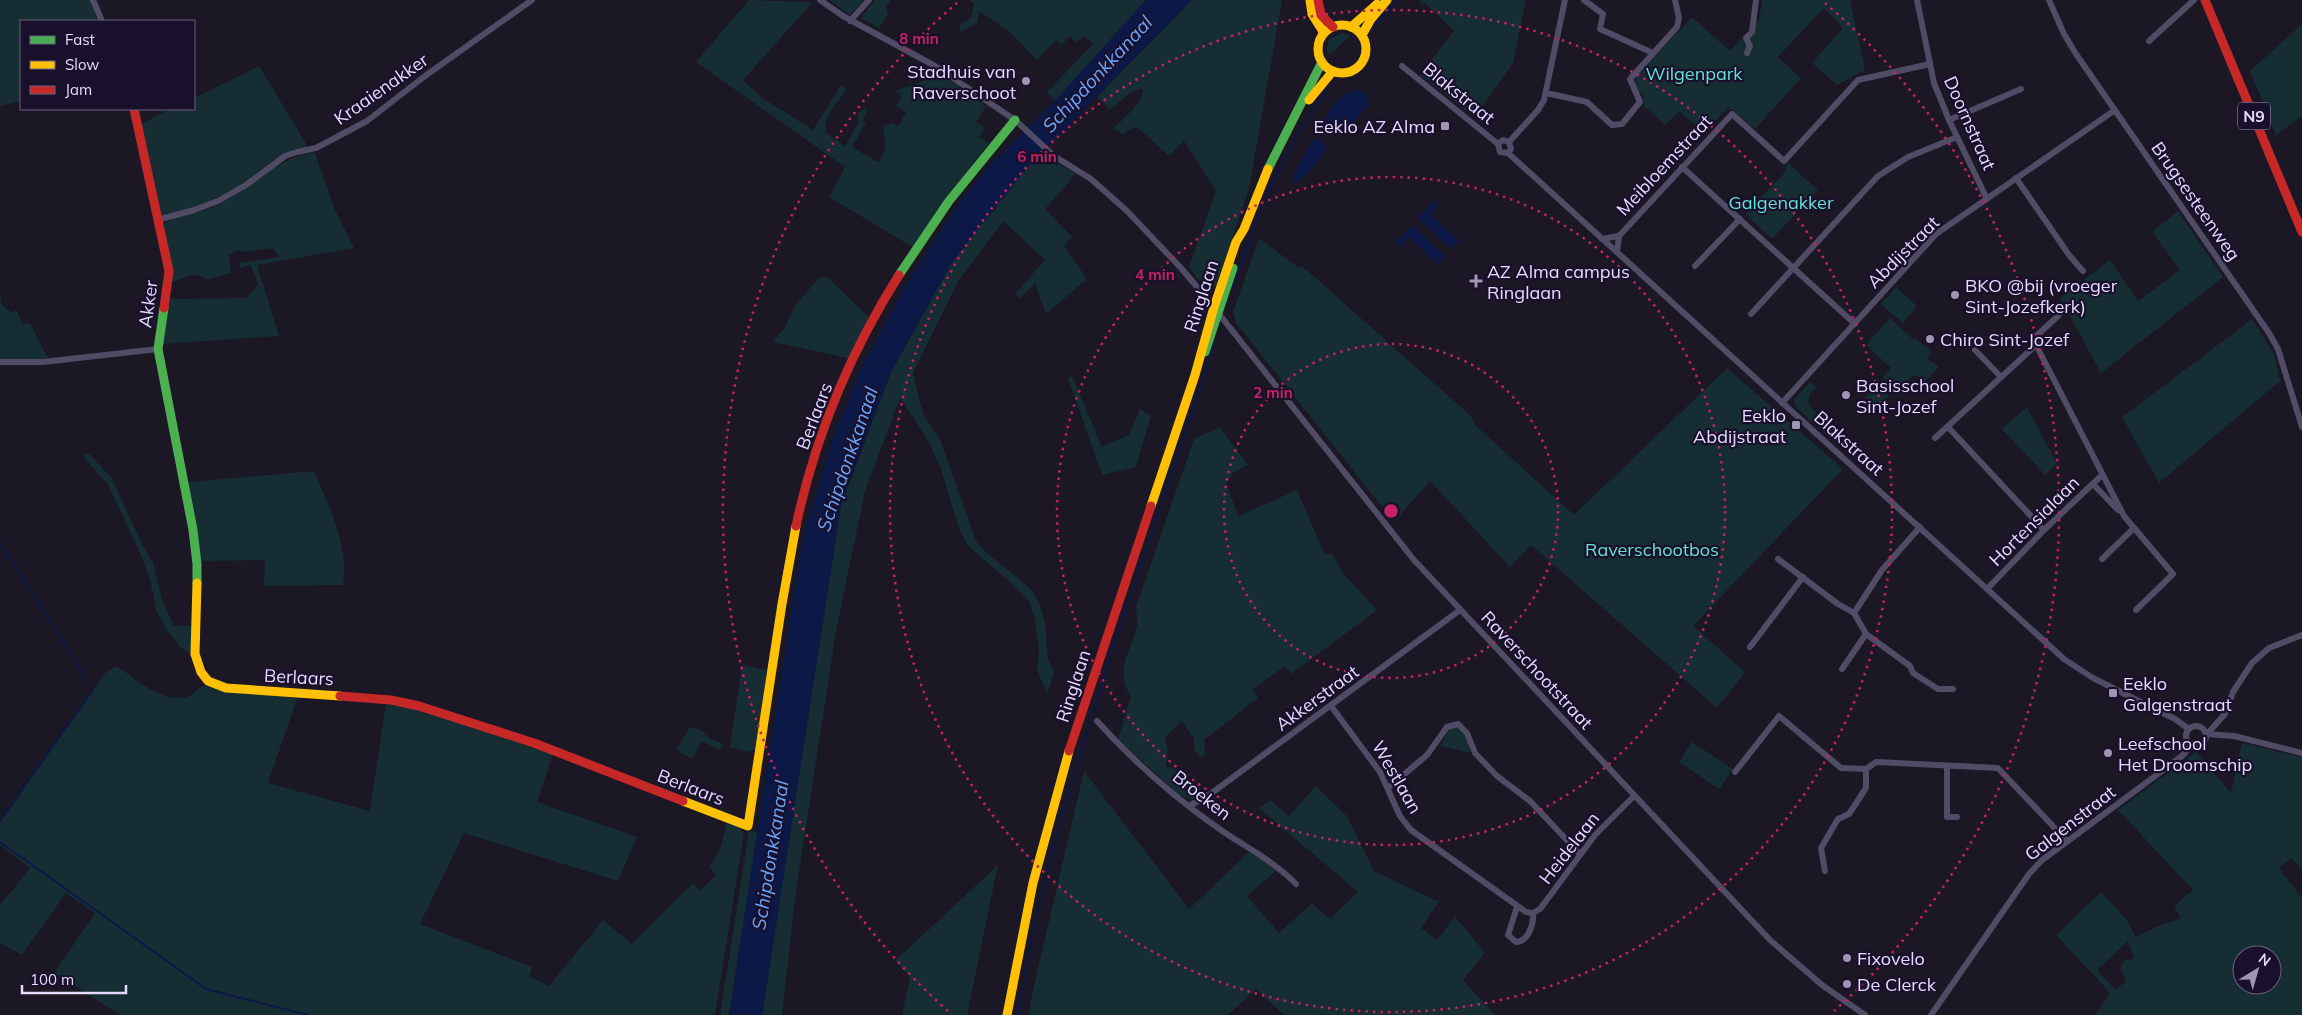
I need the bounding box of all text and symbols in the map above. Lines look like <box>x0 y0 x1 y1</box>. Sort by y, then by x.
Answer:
water label: Schipdonkkanaal <box>1037 10 1158 137</box>
legend <box>20 20 195 110</box>
text: 8 min <box>899 29 939 48</box>
text: Fast <box>65 30 95 49</box>
street label: Kraaienakker <box>330 48 433 130</box>
text: Slow <box>65 55 99 74</box>
street label: Blakstraat <box>1418 57 1500 129</box>
place label: Stadhuis van Raverschoot <box>907 60 1016 104</box>
park label: Wilgenpark <box>1645 62 1743 85</box>
street label: Doornstraat <box>1939 72 2001 174</box>
marker: Stadhuis van Raverschoot <box>1020 75 1032 87</box>
text: Jam <box>65 80 92 99</box>
road number: N9 <box>2238 102 2270 130</box>
street label: Meibloemstraat <box>1611 110 1717 220</box>
place label: Eeklo AZ Alma <box>1314 115 1435 138</box>
marker: Eeklo AZ Alma <box>1439 120 1451 132</box>
street label: Brugsesteenweg <box>2146 137 2246 265</box>
text: 6 min <box>1017 147 1057 166</box>
park label: Galgenakker <box>1729 191 1834 214</box>
street label: Abdijstraat <box>1862 211 1944 293</box>
street label: Ringlaan <box>1179 257 1223 335</box>
place label: AZ Alma campus Ringlaan <box>1487 260 1630 304</box>
text: 4 min <box>1135 265 1175 284</box>
marker: AZ Alma campus Ringlaan <box>1469 274 1483 288</box>
place label: BKO @bij (vroeger Sint-Jozefkerk) <box>1965 274 2118 318</box>
street label: Akker <box>133 278 163 329</box>
marker: BKO @bij (vroeger Sint-Jozefkerk) <box>1949 289 1961 301</box>
place label: Chiro Sint-Jozef <box>1940 328 2070 351</box>
marker: Chiro Sint-Jozef <box>1924 333 1936 345</box>
place label: Basisschool Sint-Jozef <box>1856 374 1954 418</box>
street label: Berlaars <box>791 379 837 453</box>
water label: Schipdonkkanaal <box>811 383 883 534</box>
text: 2 min <box>1253 383 1293 402</box>
marker: Basisschool Sint-Jozef <box>1840 389 1852 401</box>
place label: Eeklo Abdijstraat <box>1693 404 1786 448</box>
street label: Blakstraat <box>1809 406 1889 480</box>
marker: Eeklo Abdijstraat <box>1790 419 1802 431</box>
street label: Hortensialaan <box>1984 471 2084 571</box>
centre of rings <box>1382 502 1400 520</box>
park label: Raverschootbos <box>1585 538 1719 561</box>
street label: Raverschootstraat <box>1476 606 1598 734</box>
street label: Ringlaan <box>1051 647 1095 725</box>
street label: Akkerstraat <box>1271 660 1363 736</box>
street label: Berlaars <box>264 664 335 690</box>
place label: Eeklo Galgenstraat <box>2123 672 2232 716</box>
marker: Eeklo Galgenstraat <box>2107 687 2119 699</box>
place label: Leefschool Het Droomschip <box>2118 732 2252 776</box>
street label: Westlaan <box>1367 736 1427 818</box>
marker: Leefschool Het Droomschip <box>2102 747 2114 759</box>
street label: Berlaars <box>654 764 728 810</box>
street label: Broeken <box>1168 765 1236 825</box>
water label: Schipdonkkanaal <box>746 778 794 931</box>
street label: Galgenstraat <box>2020 780 2120 866</box>
street label: Heidelaan <box>1534 807 1604 889</box>
north arrow <box>2232 945 2282 995</box>
place label: Fixovelo <box>1857 947 1925 970</box>
text: N <box>2255 949 2274 970</box>
marker: Fixovelo <box>1841 952 1853 964</box>
scale bar <box>22 962 126 994</box>
text: 100 m <box>30 970 74 989</box>
place label: De Clerck <box>1857 973 1937 996</box>
marker: De Clerck <box>1841 978 1853 990</box>

